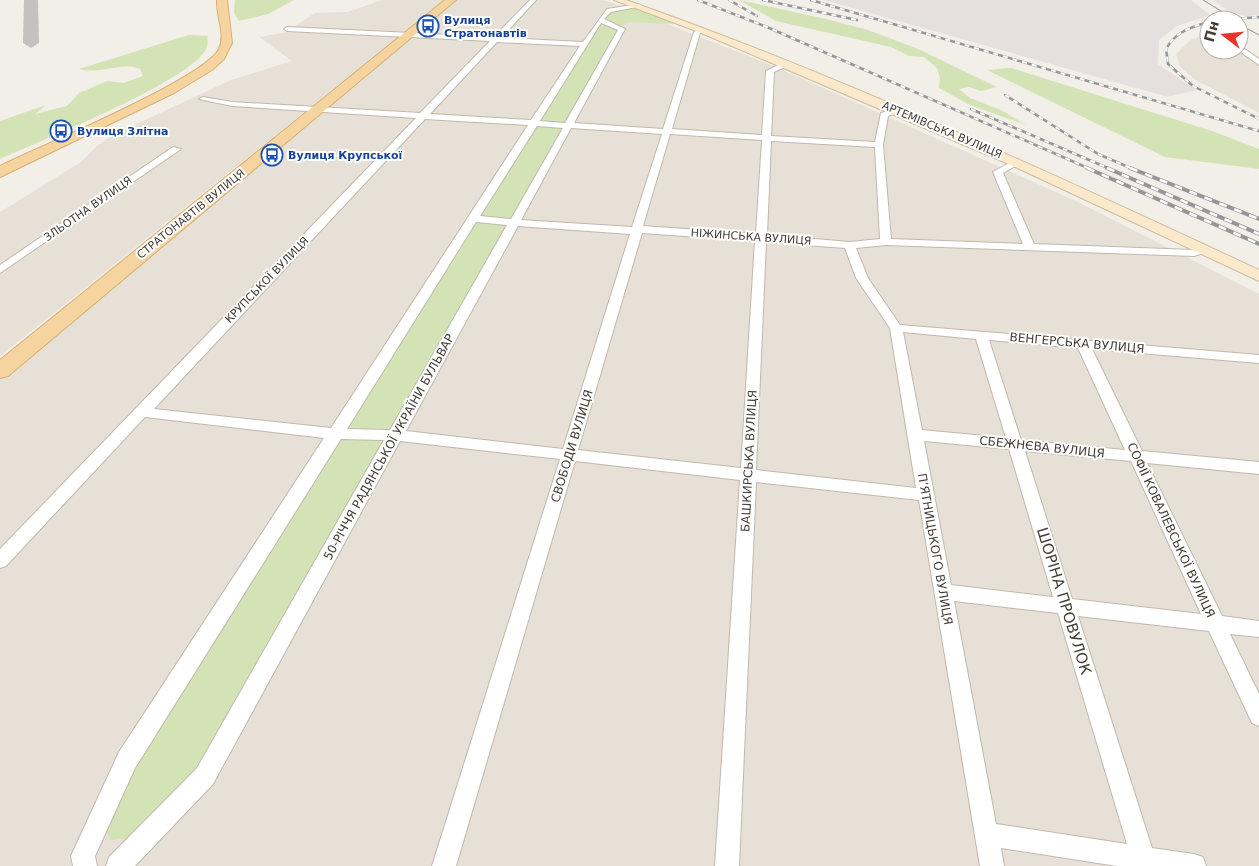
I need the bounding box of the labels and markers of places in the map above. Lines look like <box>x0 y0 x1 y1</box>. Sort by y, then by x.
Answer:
bus stop icon: Вулиця Стратонавтів <box>416 14 440 38</box>
place label: Вулиця Стратонавтів <box>444 14 527 40</box>
bus stop icon: Вулиця Злітна <box>49 119 73 143</box>
place label: Вулиця Злітна <box>77 125 168 138</box>
bus stop icon: Вулиця Крупської <box>260 143 284 167</box>
place label: Вулиця Крупської <box>288 149 402 162</box>

